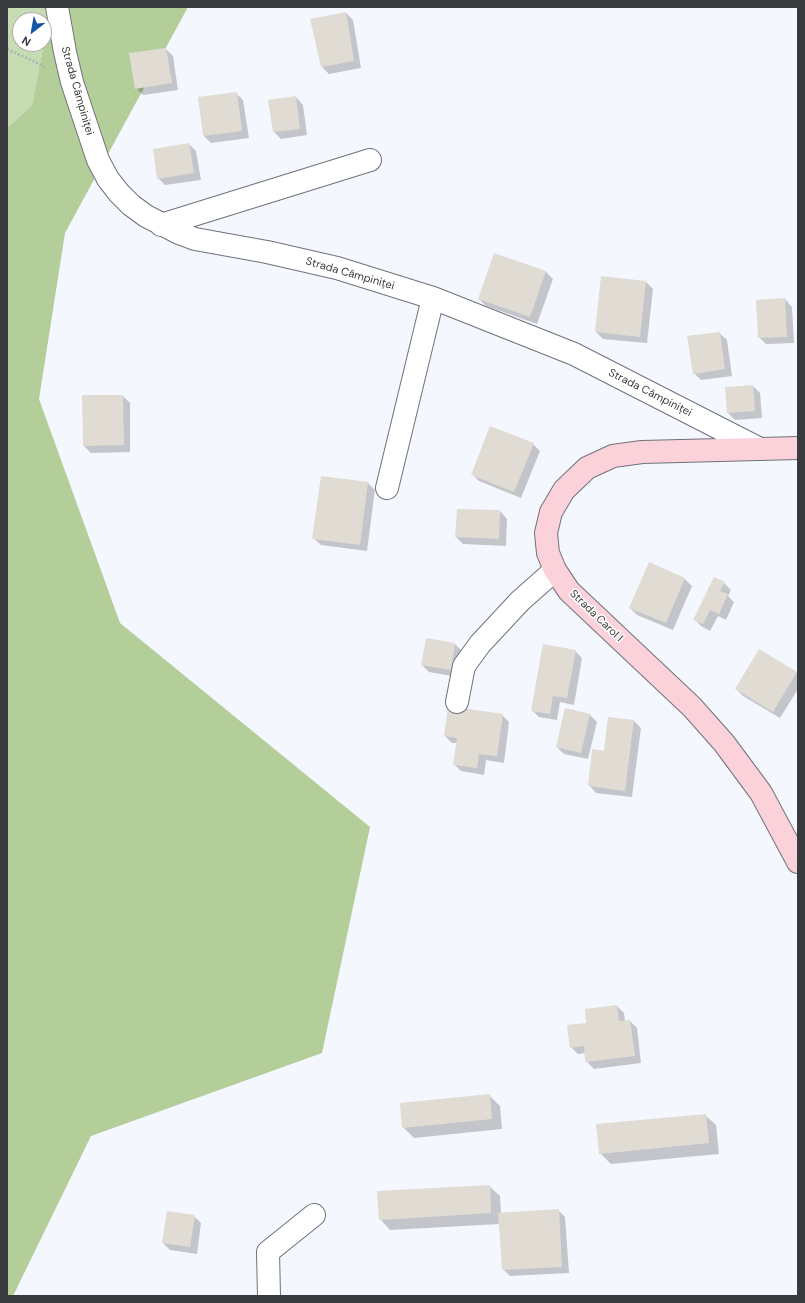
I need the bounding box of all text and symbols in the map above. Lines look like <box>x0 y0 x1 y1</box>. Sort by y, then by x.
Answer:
north arrow <box>12 12 52 52</box>
text: N <box>19 33 33 49</box>
street label: Strada Câmpiniței <box>58 45 96 137</box>
street label: Strada Câmpiniței <box>304 255 396 293</box>
street label: Strada Câmpiniței <box>606 366 694 420</box>
street label: Strada Carol I <box>567 587 625 645</box>

